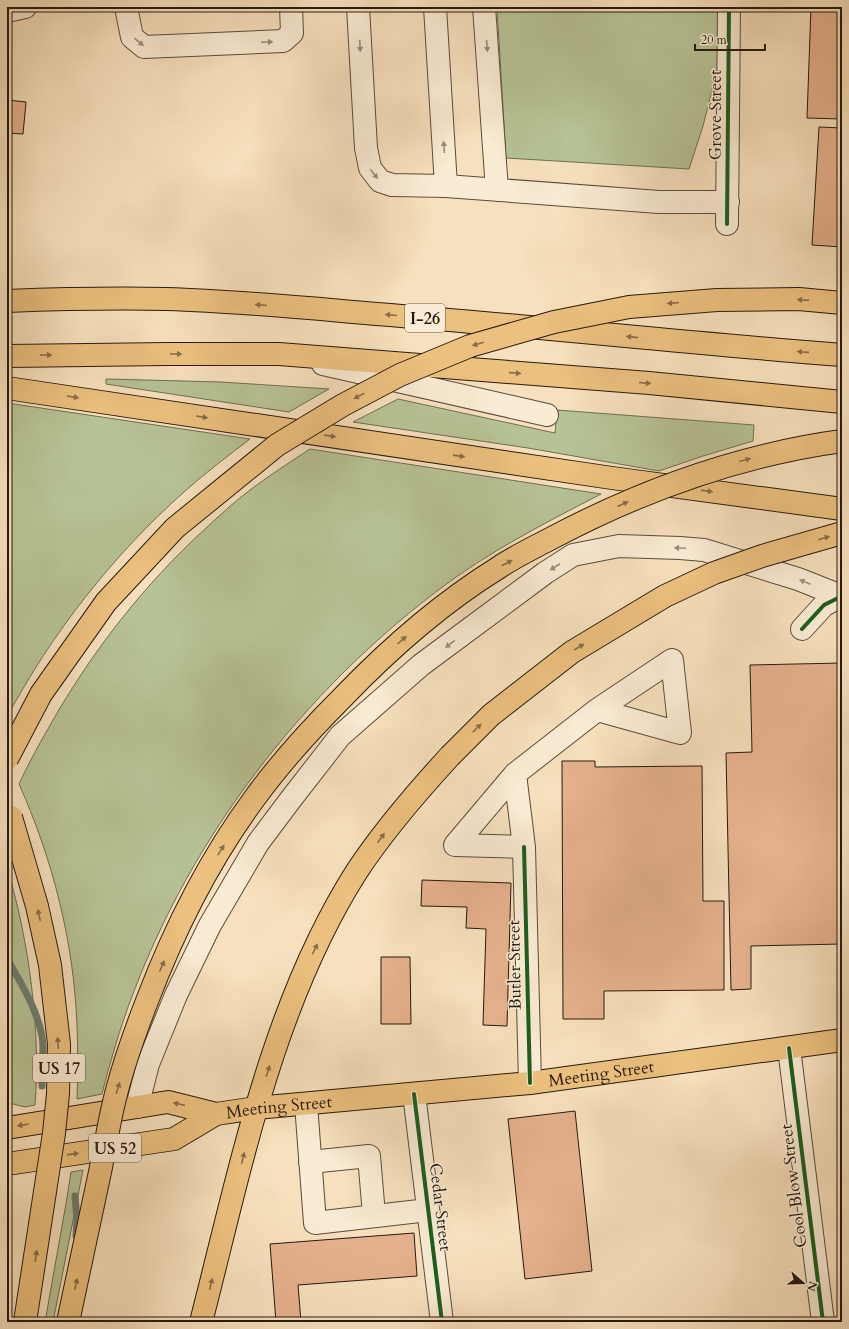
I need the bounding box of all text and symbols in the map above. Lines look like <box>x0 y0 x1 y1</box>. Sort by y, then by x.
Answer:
scale bar <box>695 26 765 52</box>
text: 20 m <box>701 32 728 48</box>
one-way arrow <box>133 38 144 47</box>
one-way arrow <box>261 39 274 45</box>
one-way arrow <box>357 40 363 53</box>
one-way arrow <box>483 40 490 52</box>
street label: Grove Street <box>704 69 727 160</box>
one-way arrow <box>440 141 447 153</box>
one-way arrow <box>370 168 379 179</box>
one-way arrow <box>797 296 809 303</box>
one-way arrow <box>667 300 679 306</box>
one-way arrow <box>255 301 267 308</box>
road number: I-26 <box>405 304 445 332</box>
one-way arrow <box>385 312 397 319</box>
one-way arrow <box>626 334 638 341</box>
one-way arrow <box>472 341 484 347</box>
one-way arrow <box>797 349 809 356</box>
one-way arrow <box>170 351 183 357</box>
one-way arrow <box>40 352 52 359</box>
one-way arrow <box>509 369 521 376</box>
one-way arrow <box>639 380 651 386</box>
one-way arrow <box>354 393 365 399</box>
one-way arrow <box>67 394 79 400</box>
one-way arrow <box>196 414 208 420</box>
one-way arrow <box>324 433 336 439</box>
one-way arrow <box>453 453 465 459</box>
one-way arrow <box>739 457 751 463</box>
one-way arrow <box>701 488 713 494</box>
one-way arrow <box>617 501 628 507</box>
one-way arrow <box>819 535 831 541</box>
one-way arrow <box>673 545 686 551</box>
one-way arrow <box>501 559 512 566</box>
one-way arrow <box>549 563 560 571</box>
one-way arrow <box>799 578 811 584</box>
one-way arrow <box>398 636 407 645</box>
one-way arrow <box>444 640 455 648</box>
one-way arrow <box>573 644 585 651</box>
one-way arrow <box>472 723 482 733</box>
one-way arrow <box>377 833 386 844</box>
one-way arrow <box>217 844 224 856</box>
one-way arrow <box>36 909 42 921</box>
street label: Butler Street <box>502 919 527 1010</box>
one-way arrow <box>312 944 318 955</box>
one-way arrow <box>159 960 165 972</box>
one-way arrow <box>55 1037 62 1049</box>
road number: US 17 <box>33 1054 85 1082</box>
street label: Meeting Street <box>547 1055 656 1092</box>
one-way arrow <box>266 1064 272 1076</box>
one-way arrow <box>115 1082 121 1094</box>
street label: Meeting Street <box>225 1090 334 1124</box>
one-way arrow <box>172 1101 185 1107</box>
one-way arrow <box>17 1122 29 1128</box>
street label: Cool Blow Street <box>774 1122 812 1249</box>
road number: US 52 <box>89 1134 141 1162</box>
one-way arrow <box>67 1151 79 1157</box>
one-way arrow <box>241 1152 247 1165</box>
street label: Cedar Street <box>424 1162 457 1253</box>
one-way arrow <box>33 1250 39 1262</box>
north arrow <box>783 1263 823 1303</box>
one-way arrow <box>74 1278 80 1290</box>
one-way arrow <box>208 1278 214 1290</box>
text: N <box>803 1279 821 1294</box>

